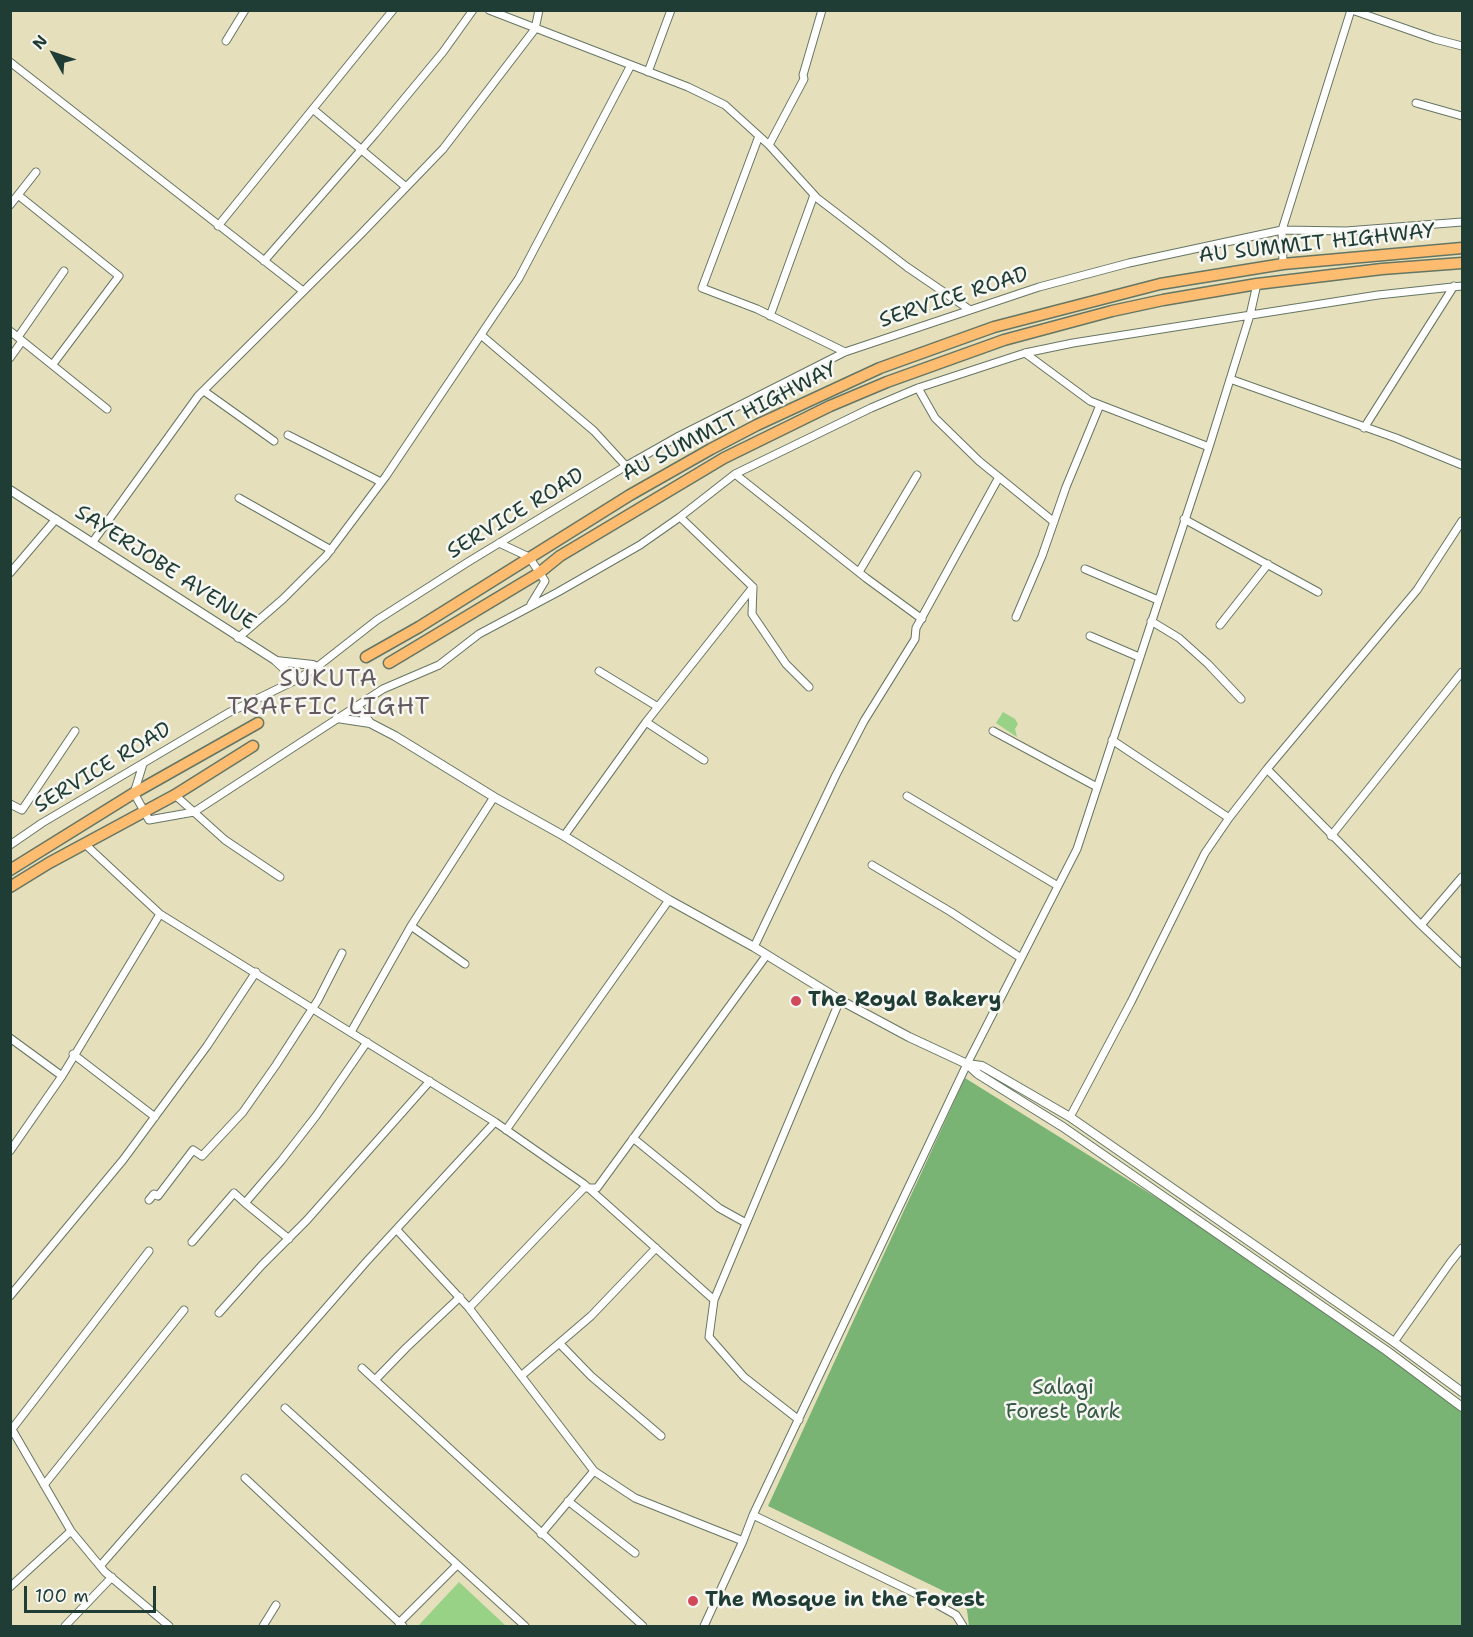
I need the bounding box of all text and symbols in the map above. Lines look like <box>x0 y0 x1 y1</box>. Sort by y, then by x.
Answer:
north arrow <box>24 24 84 84</box>
text: N <box>28 30 52 54</box>
street label: AU SUMMIT HIGHWAY <box>1197 219 1437 269</box>
street label: SERVICE ROAD <box>876 262 1032 334</box>
street label: AU SUMMIT HIGHWAY <box>618 357 842 487</box>
street label: SERVICE ROAD <box>443 463 589 565</box>
street label: SAYERJOBE AVENUE <box>70 500 260 636</box>
district label: SUKUTA TRAFFIC LIGHT <box>227 666 431 722</box>
street label: SERVICE ROAD <box>30 717 176 819</box>
place label: The Royal Bakery <box>808 988 1001 1014</box>
marker: The Royal Bakery <box>789 994 803 1008</box>
park label: Salagi Forest Park <box>1005 1376 1121 1426</box>
scale bar <box>27 1574 159 1612</box>
text: 100 m <box>35 1584 89 1608</box>
place label: The Mosque in the Forest <box>705 1588 985 1614</box>
marker: The Mosque in the Forest <box>686 1594 700 1608</box>

